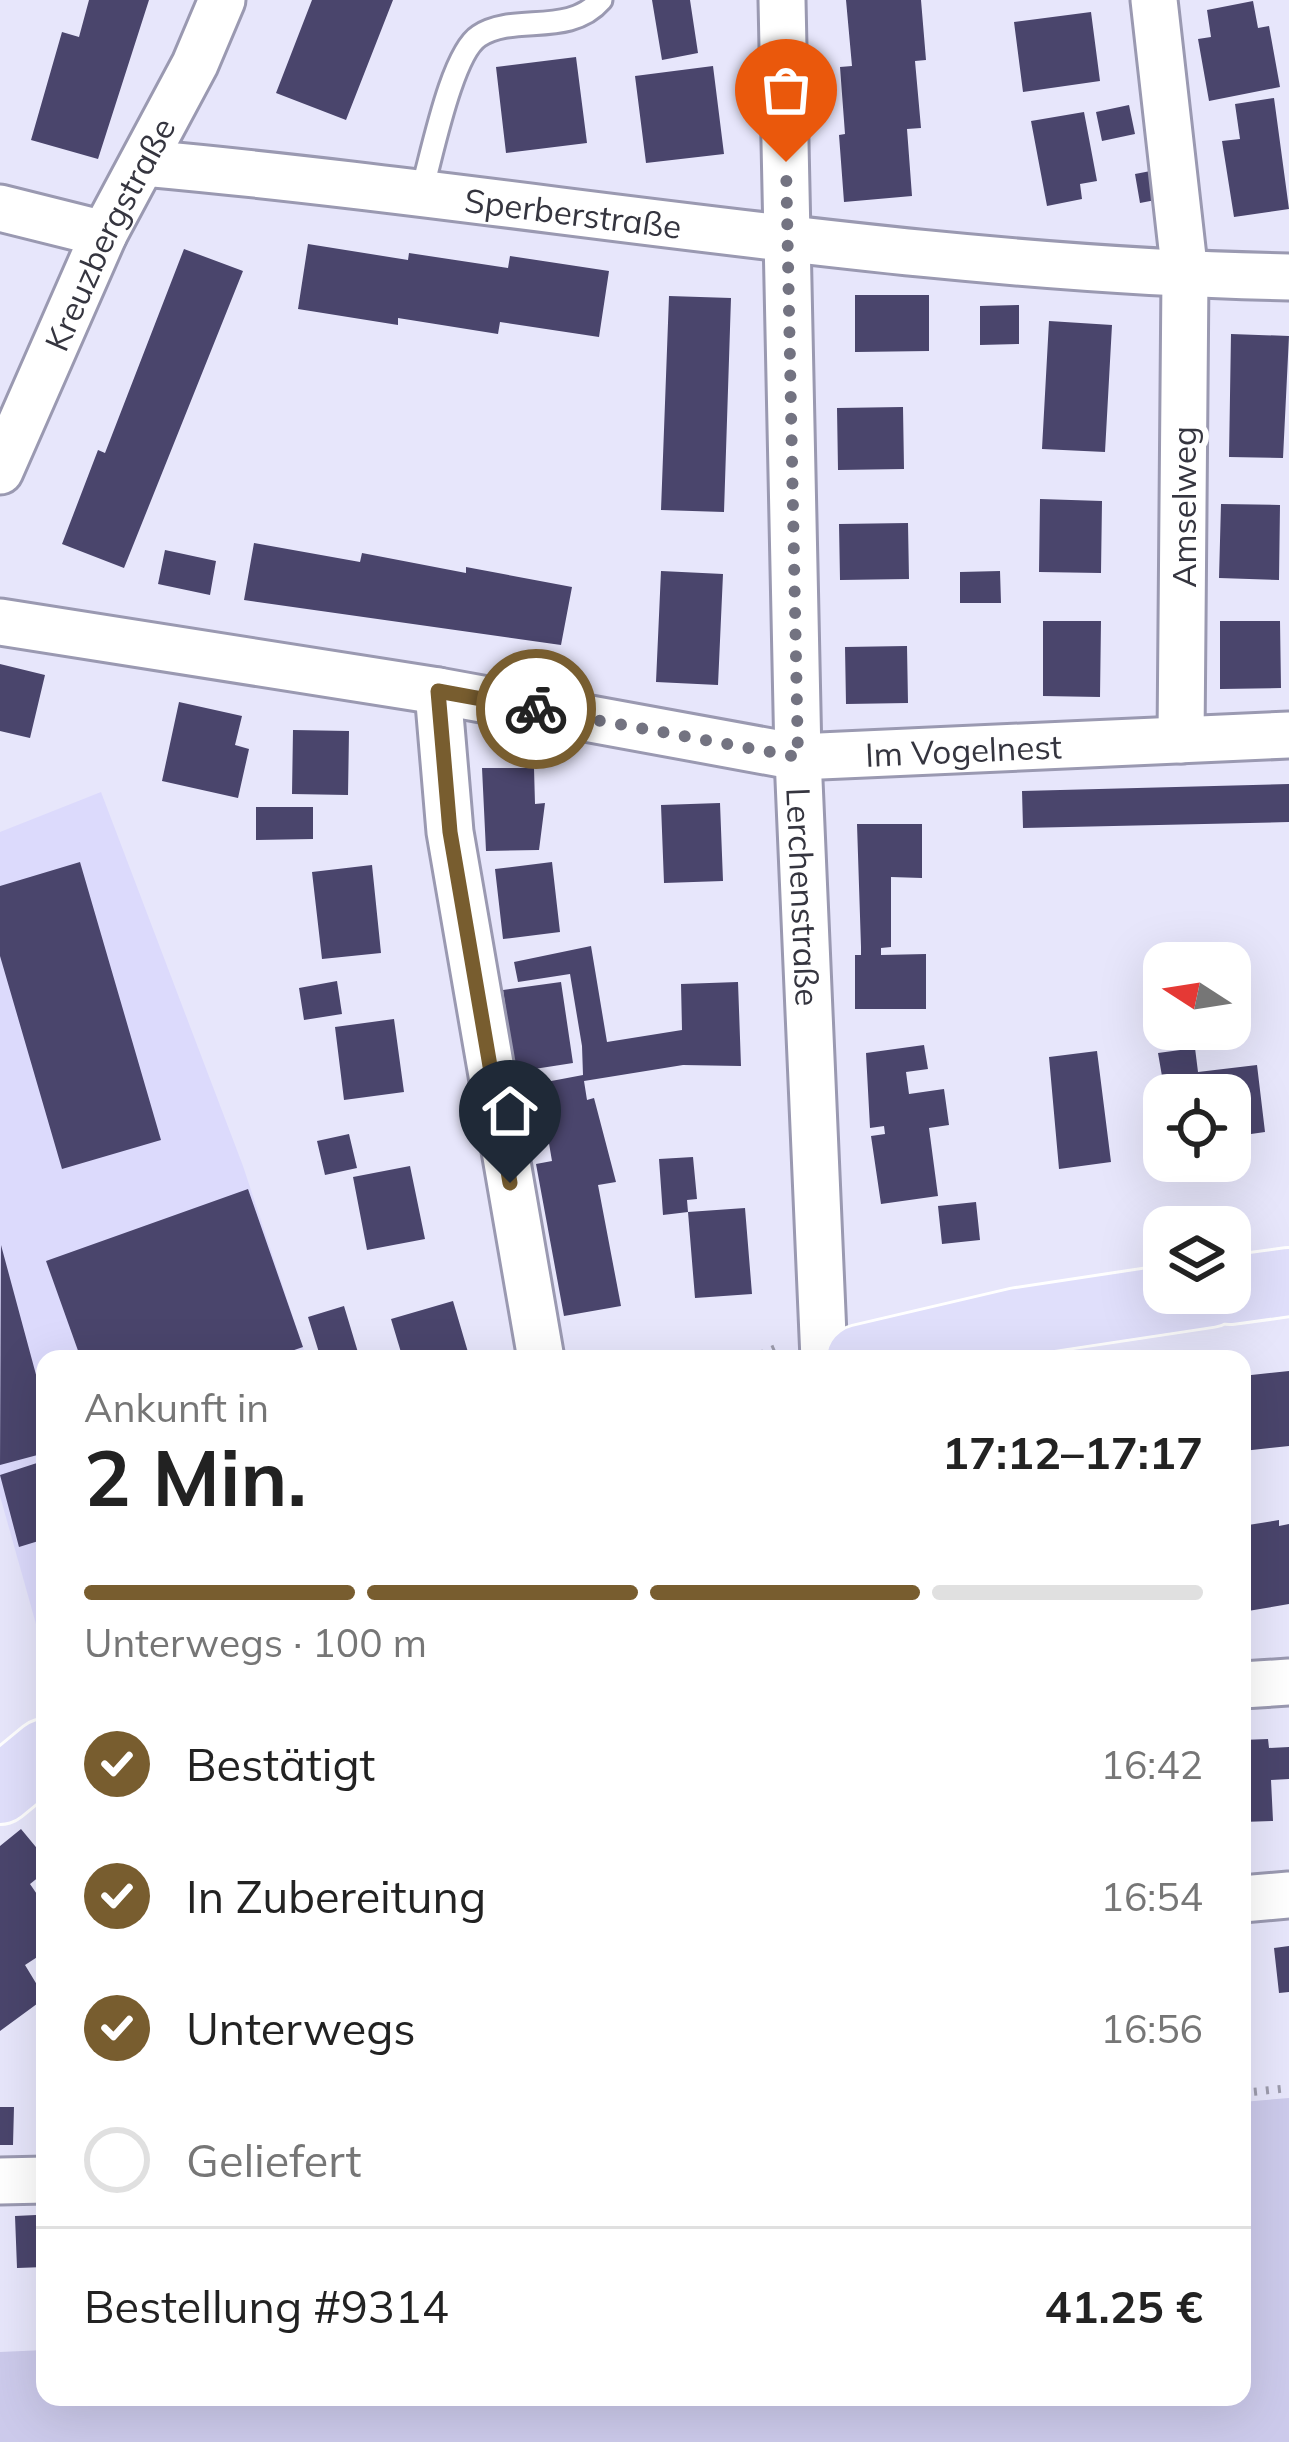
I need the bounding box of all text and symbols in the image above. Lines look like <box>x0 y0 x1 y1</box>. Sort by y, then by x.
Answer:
pin <box>735 39 837 162</box>
icon: bag <box>753 57 819 123</box>
street label: Kreuzbergstraße <box>35 110 183 357</box>
street label: Sperberstraße <box>462 178 684 246</box>
street label: Amselweg <box>1163 426 1204 588</box>
courier <box>476 649 596 769</box>
icon: bike <box>503 676 569 742</box>
street label: Im Vogelnest <box>864 725 1063 774</box>
street label: Lerchenstraße <box>779 786 829 1007</box>
north arrow <box>1143 942 1251 1050</box>
map controls <box>1143 942 1251 1314</box>
pin <box>459 1060 561 1183</box>
button: locate <box>1143 1074 1251 1182</box>
icon: home <box>477 1078 543 1144</box>
button: layers <box>1143 1206 1251 1314</box>
text: Ankunft in <box>84 1383 269 1432</box>
text: 17:12–17:17 <box>942 1424 1203 1480</box>
text: 2 Min. <box>84 1428 307 1526</box>
text: Unterwegs · 100 m <box>84 1618 427 1667</box>
icon: check <box>84 1731 150 1797</box>
text: Bestätigt <box>186 1736 375 1792</box>
text: 16:42 <box>1101 1740 1203 1789</box>
icon: check <box>84 1863 150 1929</box>
text: In Zubereitung <box>186 1868 486 1924</box>
text: 16:54 <box>1101 1872 1203 1921</box>
icon: check <box>84 1995 150 2061</box>
text: Unterwegs <box>186 2000 416 2056</box>
text: 16:56 <box>1101 2004 1203 2053</box>
text: Geliefert <box>186 2132 362 2188</box>
text: Bestellung #9314 <box>84 2278 449 2334</box>
text: 41.25 € <box>1045 2278 1203 2334</box>

